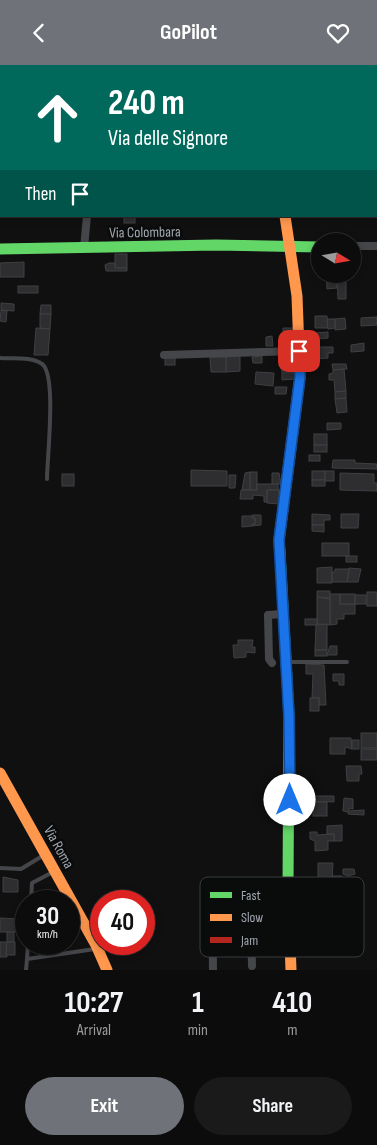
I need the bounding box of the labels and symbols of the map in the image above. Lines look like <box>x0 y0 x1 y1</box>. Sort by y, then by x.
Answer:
street label: Via Colombara <box>109 222 181 243</box>
north arrow <box>311 233 361 283</box>
pin <box>278 330 320 372</box>
position arrow <box>263 773 315 825</box>
street label: Via Roma <box>39 822 78 872</box>
legend <box>200 877 364 957</box>
text: Fast <box>241 887 261 904</box>
speed limit sign: 40 <box>90 890 155 955</box>
text: Slow <box>241 909 263 926</box>
text: Jam <box>240 932 258 949</box>

